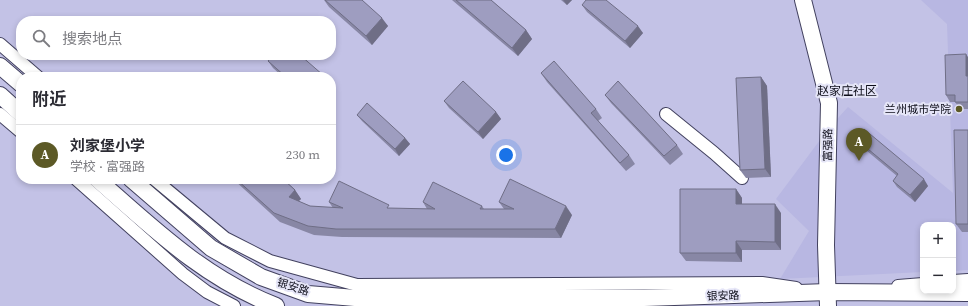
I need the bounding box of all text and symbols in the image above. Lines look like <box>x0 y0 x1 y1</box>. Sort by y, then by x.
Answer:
search box <box>16 16 336 60</box>
icon: search <box>30 27 52 49</box>
text: 搜索地点 <box>62 28 122 49</box>
district label: 赵家庄社区 <box>817 83 877 99</box>
text: 附近 <box>32 87 66 111</box>
place label: 兰州城市学院 <box>885 102 951 117</box>
marker: 兰州城市学院 <box>954 104 964 114</box>
street label: 富强路 <box>820 128 836 162</box>
pin: A <box>846 128 872 161</box>
text: 刘家堡小学 <box>70 135 145 156</box>
your location <box>496 145 516 165</box>
text: A <box>41 146 49 163</box>
text: 230 m <box>286 146 320 163</box>
text: 学校 · 富强路 <box>70 158 145 175</box>
map controls <box>920 222 956 294</box>
button: + <box>920 222 956 258</box>
button: − <box>920 258 956 294</box>
street label: 银安路 <box>275 275 311 299</box>
street label: 银安路 <box>706 288 740 304</box>

